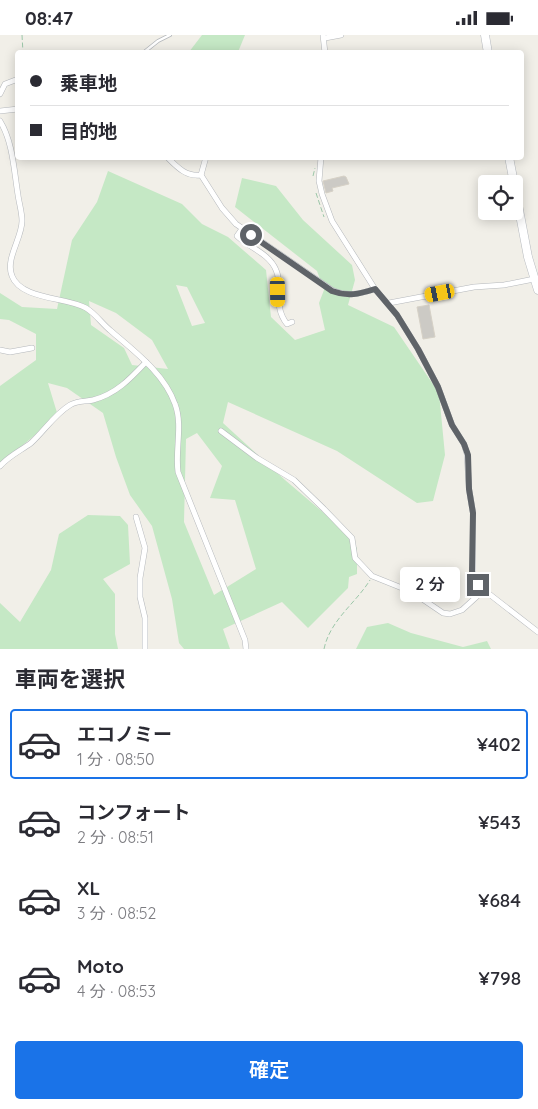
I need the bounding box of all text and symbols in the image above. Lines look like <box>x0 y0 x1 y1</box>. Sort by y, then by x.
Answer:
text: 08:47 <box>25 6 73 30</box>
text: 乗車地 <box>60 71 117 95</box>
text: 目的地 <box>60 119 117 143</box>
map controls <box>478 175 523 220</box>
button: locate <box>478 175 523 220</box>
route start <box>240 224 262 246</box>
car <box>270 277 285 307</box>
car <box>423 283 456 303</box>
callout: 2 分 <box>400 567 460 603</box>
text: 2 分 <box>415 574 445 594</box>
route end <box>467 574 489 596</box>
text: 車両を選択 <box>15 665 125 693</box>
icon: car <box>17 722 62 767</box>
text: エコノミー <box>77 722 172 746</box>
text: ¥402 <box>477 732 521 756</box>
text: 1 分 · 08:50 <box>77 749 155 769</box>
icon: car <box>17 800 62 845</box>
text: コンフォート <box>77 800 190 824</box>
text: ¥543 <box>478 810 521 834</box>
text: 2 分 · 08:51 <box>77 827 154 847</box>
text: XL <box>77 876 100 900</box>
icon: car <box>17 878 62 923</box>
text: ¥684 <box>478 888 521 912</box>
text: 3 分 · 08:52 <box>77 903 156 923</box>
text: Moto <box>77 954 124 978</box>
icon: car <box>17 956 62 1001</box>
text: ¥798 <box>479 966 521 990</box>
text: 4 分 · 08:53 <box>77 981 156 1001</box>
button: 確定 <box>15 1041 523 1099</box>

